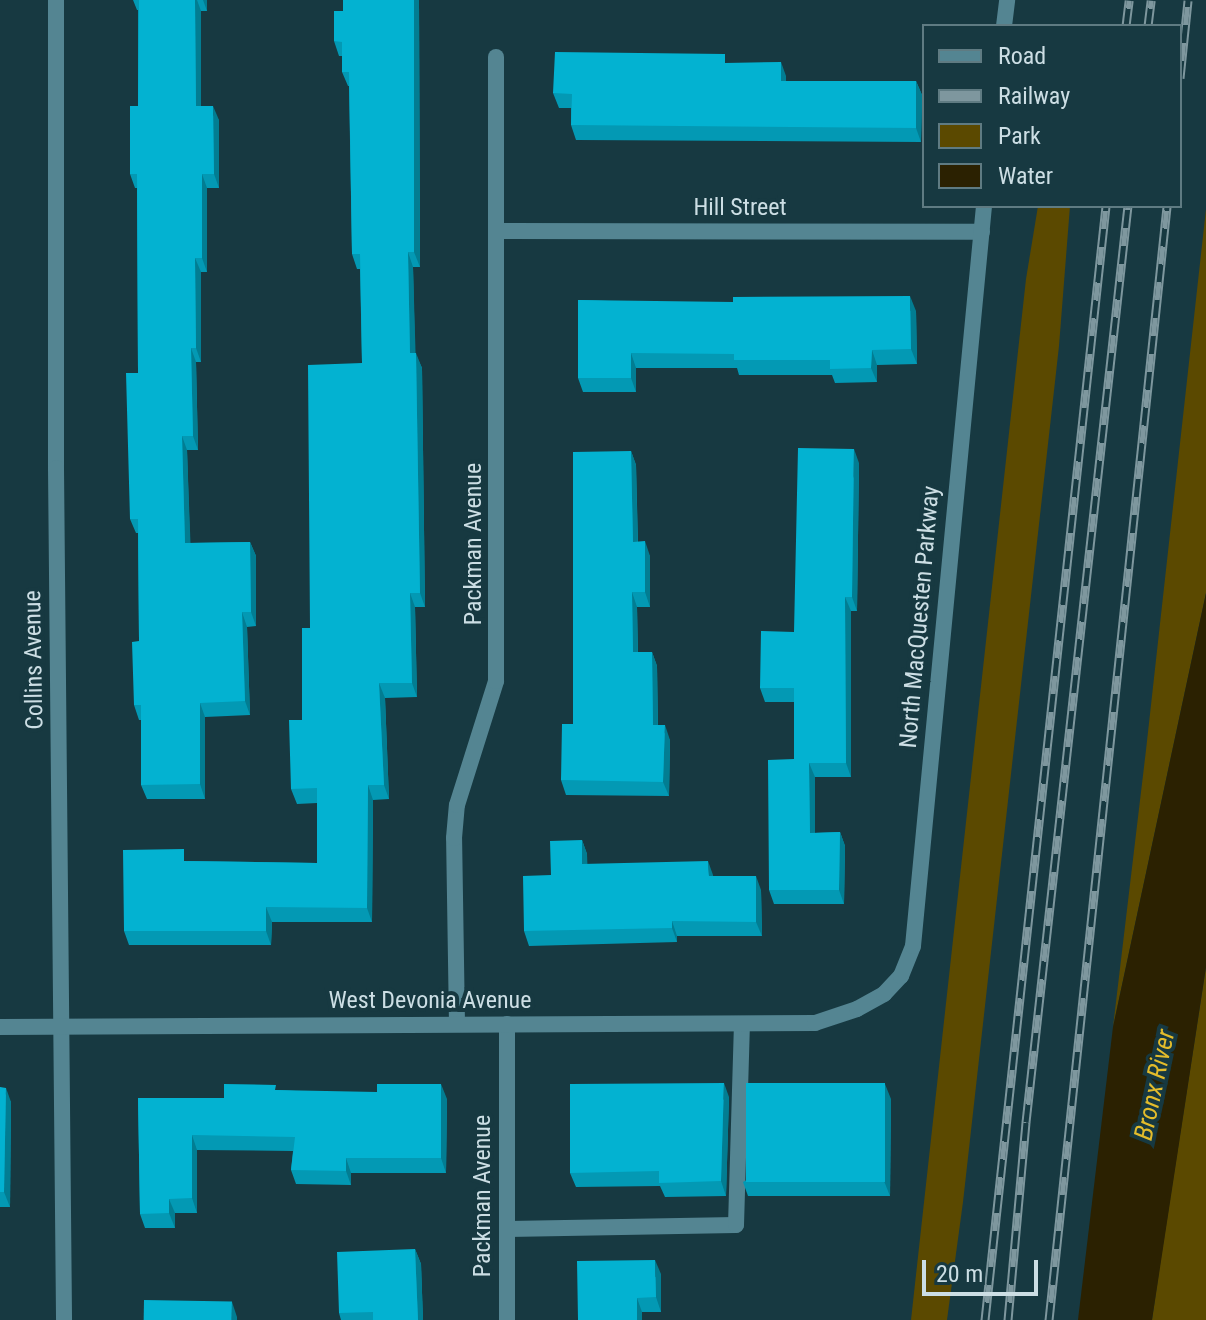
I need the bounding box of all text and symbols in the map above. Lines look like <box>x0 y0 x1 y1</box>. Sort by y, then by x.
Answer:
legend <box>922 24 1182 208</box>
text: Road <box>998 42 1046 70</box>
text: Railway <box>998 82 1070 110</box>
text: Park <box>998 122 1041 150</box>
text: Water <box>998 162 1053 190</box>
street label: Hill Street <box>693 194 787 222</box>
street label: Packman Avenue <box>460 463 488 625</box>
street label: North MacQuesten Parkway <box>894 485 946 749</box>
street label: Collins Avenue <box>18 590 50 730</box>
street label: West Devonia Avenue <box>329 987 531 1015</box>
water label: Bronx River <box>1128 1027 1182 1143</box>
street label: Packman Avenue <box>469 1115 497 1277</box>
scale bar <box>926 1244 1042 1294</box>
text: 20 m <box>936 1260 983 1288</box>

